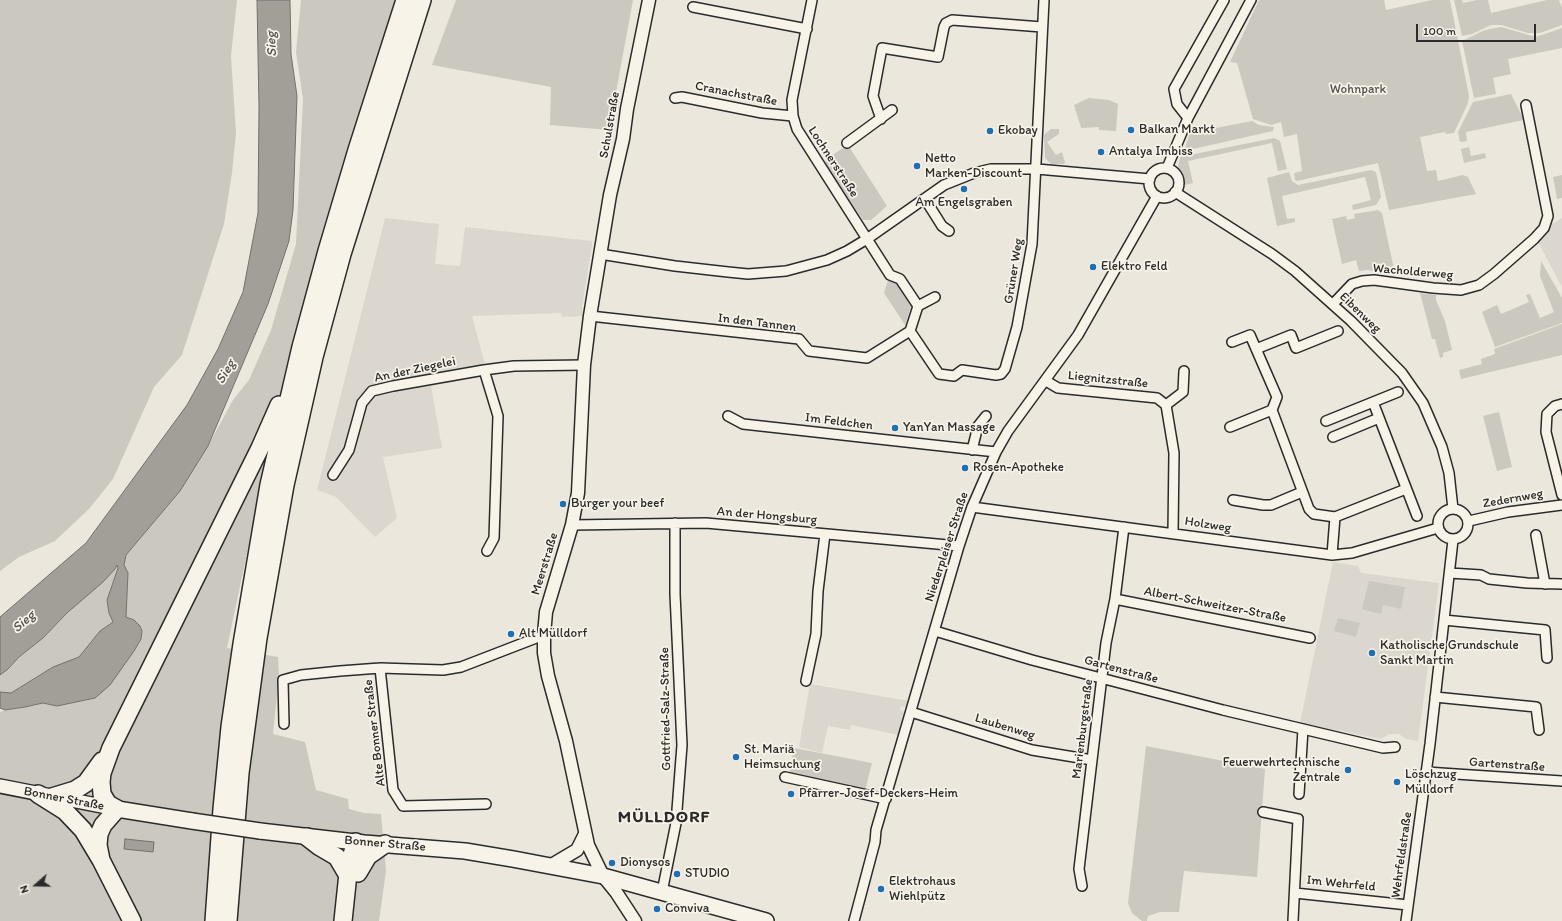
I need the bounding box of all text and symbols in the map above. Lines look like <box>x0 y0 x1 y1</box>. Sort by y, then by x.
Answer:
scale bar <box>1418 16 1538 42</box>
text: 100 m <box>1423 24 1456 38</box>
water label: Sieg <box>263 31 281 57</box>
street label: Cranachstraße <box>694 78 778 110</box>
park label: Wohnpark <box>1330 82 1386 98</box>
street label: Schulstraße <box>596 90 624 160</box>
place label: Balkan Markt <box>1139 122 1215 138</box>
place label: Ekobay <box>998 123 1038 139</box>
street label: Lochnerstraße <box>804 124 862 200</box>
marker: Balkan Markt <box>1126 125 1136 135</box>
marker: Ekobay <box>985 126 995 136</box>
place label: Antalya Imbiss <box>1109 144 1193 160</box>
marker: Antalya Imbiss <box>1096 147 1106 157</box>
place label: Netto Marken-Discount <box>925 151 1022 182</box>
marker: Netto Marken-Discount <box>912 161 922 171</box>
marker: Am Engelsgraben <box>959 184 969 194</box>
place label: Am Engelsgraben <box>915 195 1013 211</box>
street label: Grüner Weg <box>1001 237 1027 305</box>
place label: Elektro Feld <box>1101 259 1167 275</box>
street label: Wacholderweg <box>1372 261 1454 283</box>
marker: Elektro Feld <box>1088 262 1098 272</box>
street label: Eibenweg <box>1336 289 1384 337</box>
street label: In den Tannen <box>717 310 797 336</box>
street label: An der Ziegelei <box>373 354 457 386</box>
water label: Sieg <box>212 357 240 387</box>
street label: Liegnitzstraße <box>1067 368 1149 392</box>
street label: Im Feldchen <box>804 410 874 434</box>
place label: YanYan Massage <box>903 420 995 436</box>
marker: YanYan Massage <box>890 423 900 433</box>
place label: Rosen-Apotheke <box>973 460 1064 476</box>
marker: Rosen-Apotheke <box>960 463 970 473</box>
street label: Zedernweg <box>1482 486 1544 512</box>
street label: Niederpleiser Straße <box>922 490 972 604</box>
place label: Burger your beef <box>571 496 664 512</box>
marker: Burger your beef <box>558 499 568 509</box>
street label: An der Hongsburg <box>716 504 818 528</box>
street label: Holzweg <box>1184 514 1232 536</box>
street label: Meerstraße <box>528 531 562 597</box>
street label: Albert-Schweitzer-Straße <box>1143 584 1287 626</box>
water label: Sieg <box>9 607 39 637</box>
place label: Alt Mülldorf <box>519 626 587 642</box>
marker: Alt Mülldorf <box>506 629 516 639</box>
place label: Katholische Grundschule Sankt Martin <box>1380 638 1519 669</box>
street label: Gottfried-Salz-Straße <box>657 647 675 771</box>
marker: Katholische Grundschule Sankt Martin <box>1367 648 1377 658</box>
street label: Gartenstraße <box>1082 653 1160 687</box>
street label: Marienburgstraße <box>1069 678 1097 780</box>
street label: Alte Bonner Straße <box>361 679 389 787</box>
street label: Laubenweg <box>973 710 1037 744</box>
place label: St. Mariä Heimsuchung <box>744 742 820 773</box>
marker: St. Mariä Heimsuchung <box>731 752 741 762</box>
place label: Feuerwehrtechnische Zentrale <box>1223 755 1340 786</box>
street label: Gartenstraße <box>1469 755 1545 775</box>
marker: Feuerwehrtechnische Zentrale <box>1343 765 1353 775</box>
place label: Löschzug Mülldorf <box>1405 767 1457 798</box>
marker: Löschzug Mülldorf <box>1392 777 1402 787</box>
street label: Bonner Straße <box>22 784 106 814</box>
place label: Pfarrer-Josef-Deckers-Heim <box>799 786 958 802</box>
marker: Pfarrer-Josef-Deckers-Heim <box>786 789 796 799</box>
district label: MÜLLDORF <box>618 808 710 828</box>
street label: Wehrfeldstraße <box>1388 811 1416 899</box>
street label: Bonner Straße <box>344 833 426 855</box>
place label: Dionysos <box>620 855 670 871</box>
marker: Dionysos <box>607 858 617 868</box>
north arrow <box>16 865 56 905</box>
place label: STUDIO <box>685 866 730 882</box>
marker: STUDIO <box>672 869 682 879</box>
street label: Im Wehrfeld <box>1306 873 1376 895</box>
place label: Elektrohaus Wiehlpütz <box>889 874 956 905</box>
text: N <box>17 884 32 895</box>
marker: Elektrohaus Wiehlpütz <box>876 884 886 894</box>
place label: Conviva <box>665 901 709 917</box>
marker: Conviva <box>652 904 662 914</box>

